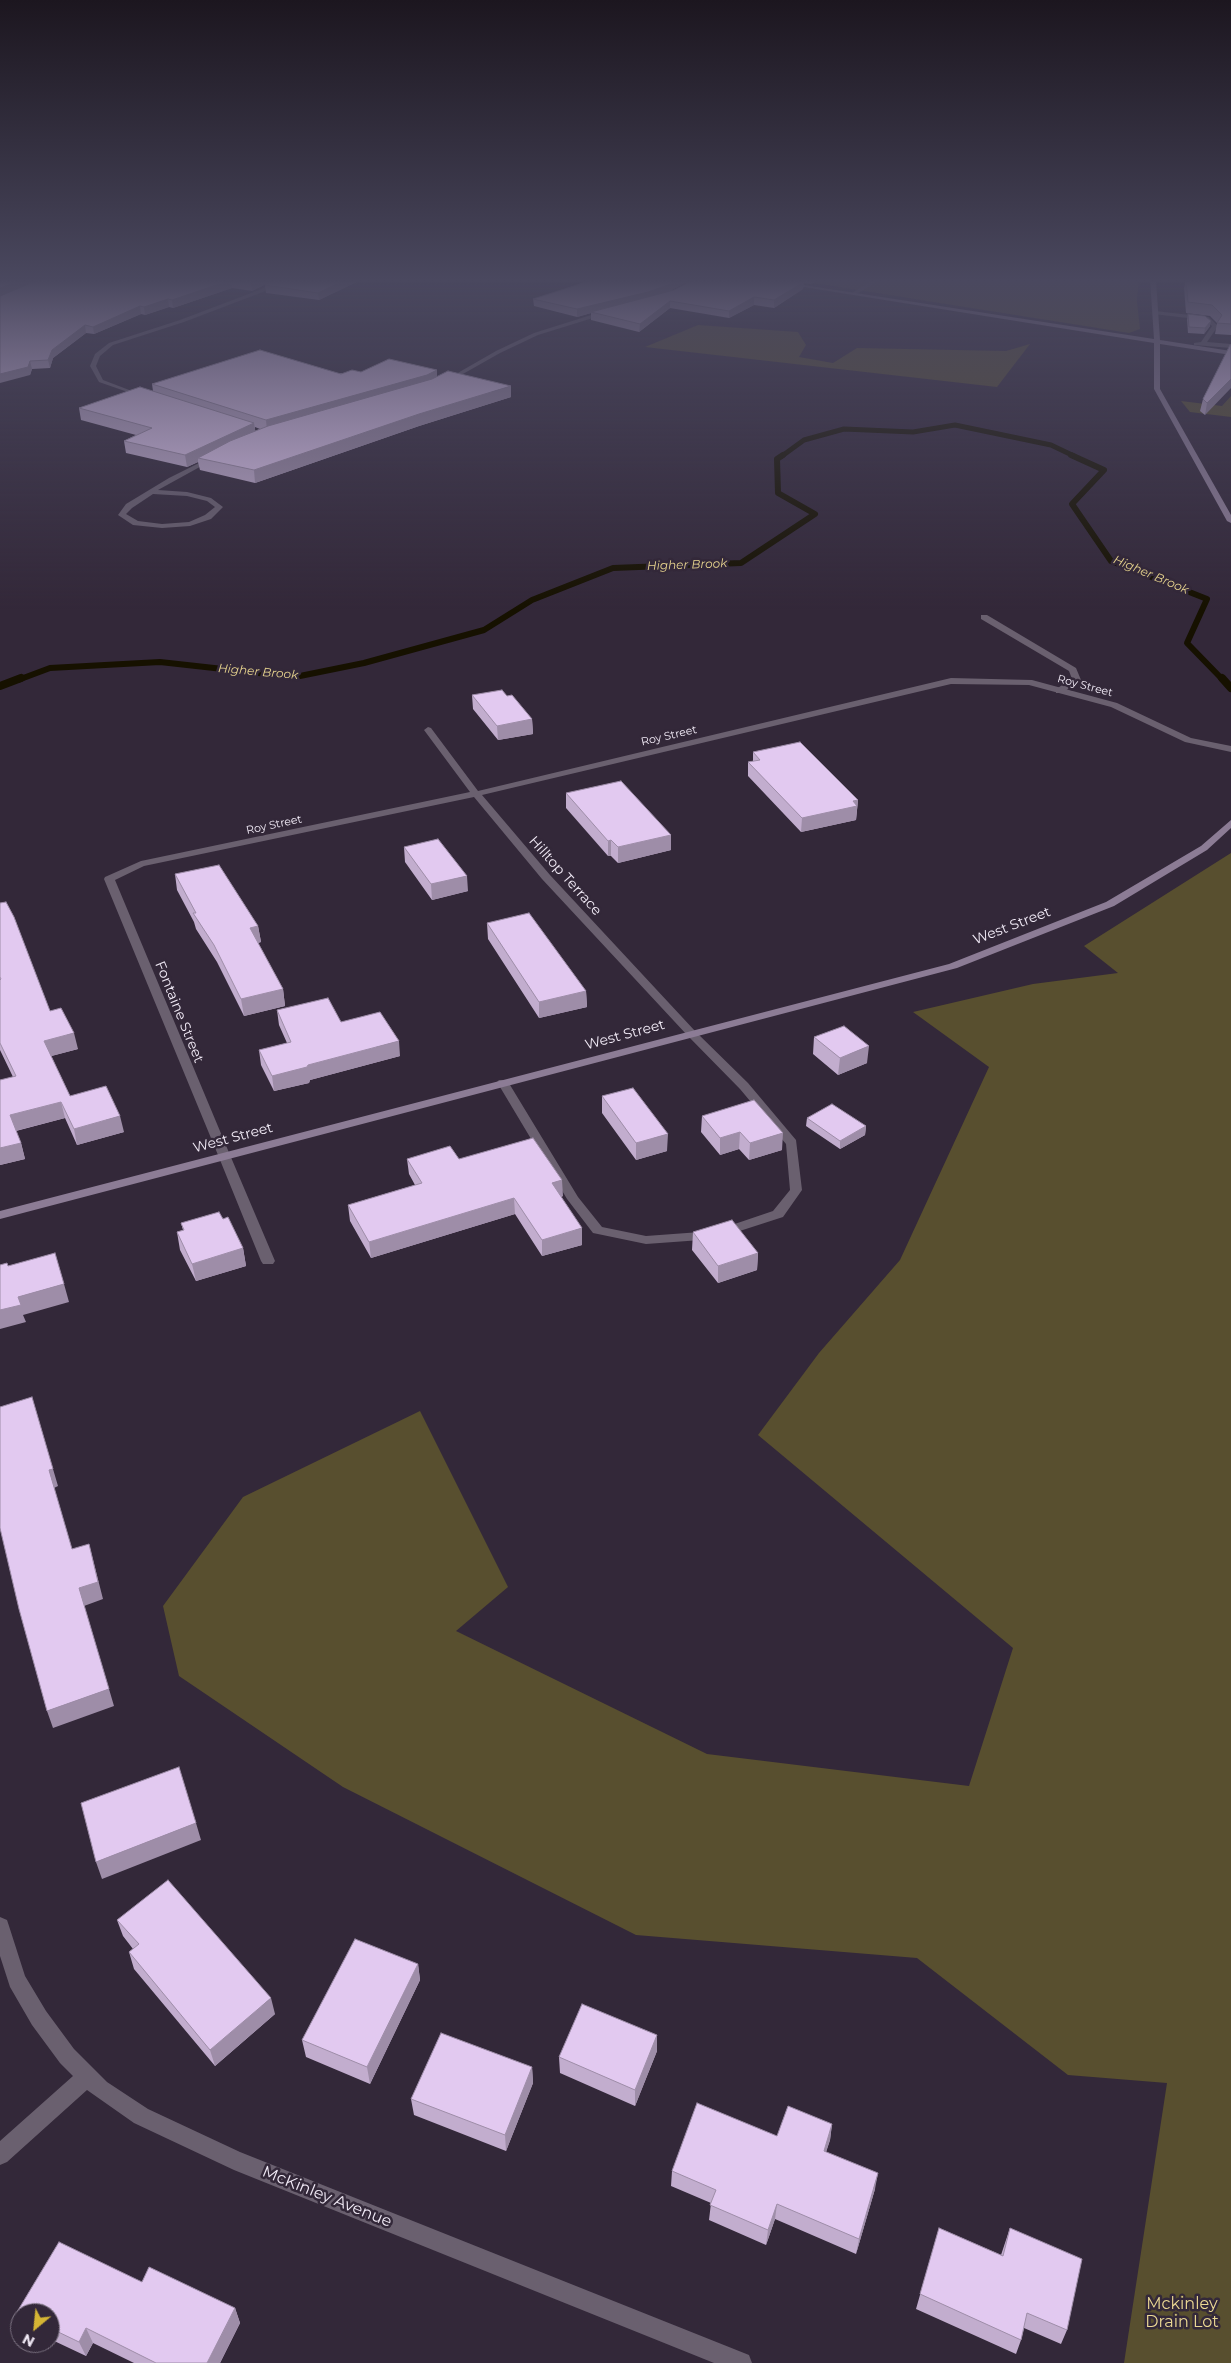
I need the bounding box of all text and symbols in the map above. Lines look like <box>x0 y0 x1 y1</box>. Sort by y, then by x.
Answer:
water label: Higher Brook <box>1111 553 1191 597</box>
water label: Higher Brook <box>647 556 727 574</box>
water label: Higher Brook <box>217 661 299 683</box>
street label: Roy Street <box>1056 672 1114 700</box>
street label: Roy Street <box>640 723 698 749</box>
street label: Roy Street <box>245 813 303 837</box>
street label: Hilltop Terrace <box>525 833 605 919</box>
street label: West Street <box>971 904 1053 948</box>
street label: Fontaine Street <box>151 959 207 1065</box>
street label: West Street <box>583 1016 667 1054</box>
street label: West Street <box>191 1119 275 1157</box>
street label: McKinley Avenue <box>259 2162 395 2232</box>
park label: Mckinley Drain Lot <box>1145 2294 1219 2332</box>
north arrow <box>10 2303 60 2353</box>
text: N <box>19 2330 38 2351</box>

